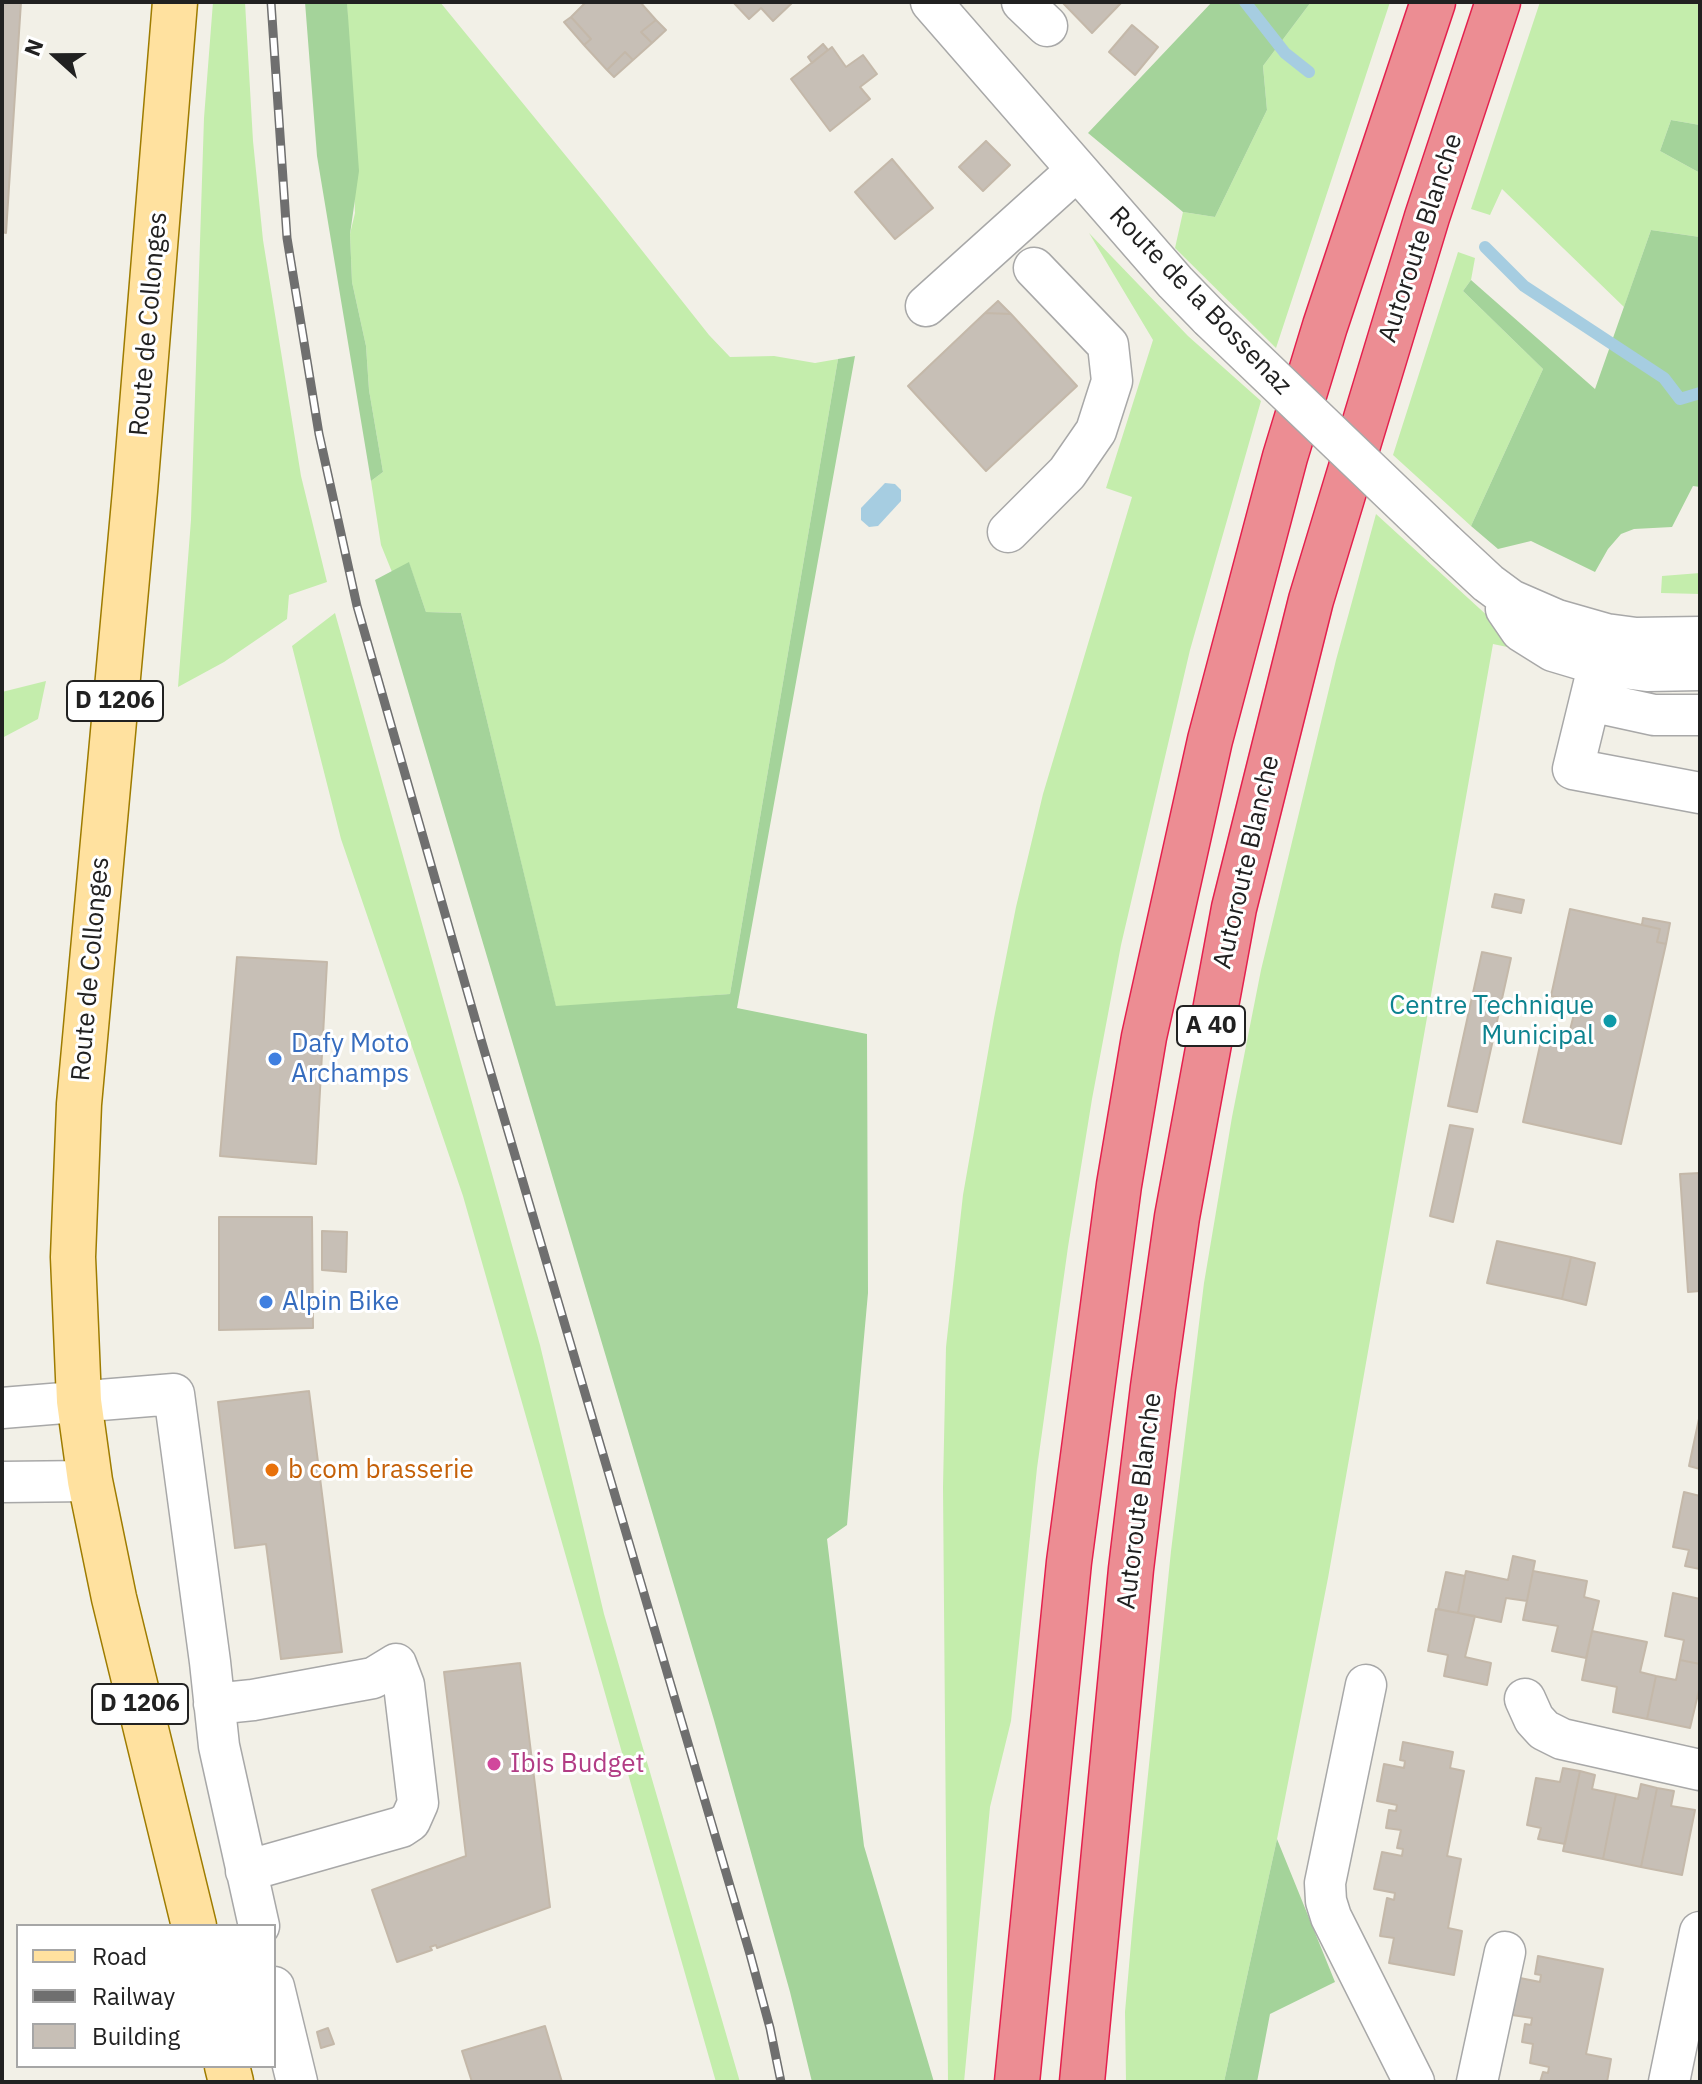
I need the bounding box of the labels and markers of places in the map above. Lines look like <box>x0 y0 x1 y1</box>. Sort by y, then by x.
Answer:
place label: Centre Technique Municipal <box>1389 990 1594 1052</box>
marker: Centre Technique Municipal <box>1601 1012 1619 1030</box>
place label: Dafy Moto Archamps <box>291 1028 409 1090</box>
marker: Dafy Moto Archamps <box>266 1050 284 1068</box>
place label: Alpin Bike <box>282 1286 399 1318</box>
marker: Alpin Bike <box>257 1293 275 1311</box>
place label: b com brasserie <box>288 1454 474 1486</box>
marker: b com brasserie <box>263 1461 281 1479</box>
place label: Ibis Budget <box>510 1748 645 1780</box>
marker: Ibis Budget <box>485 1755 503 1773</box>

